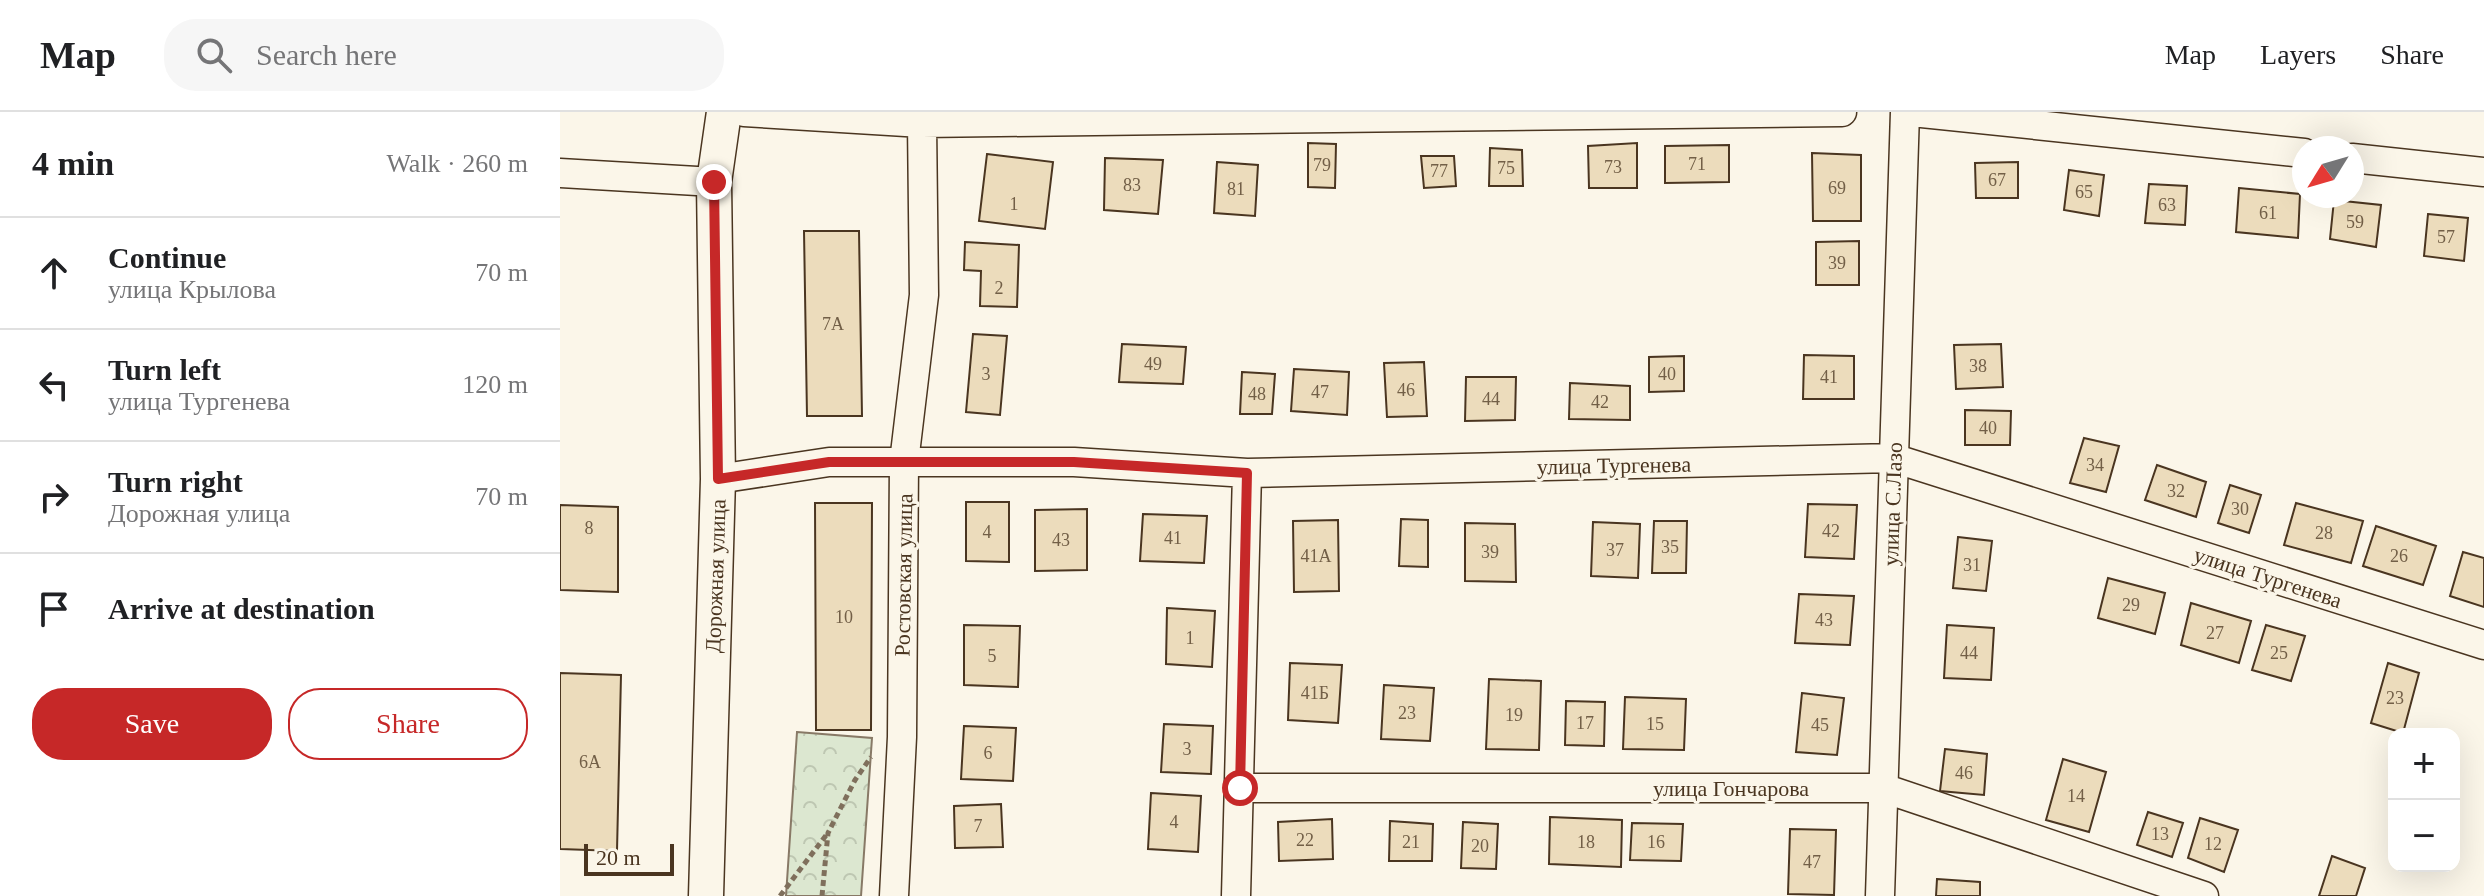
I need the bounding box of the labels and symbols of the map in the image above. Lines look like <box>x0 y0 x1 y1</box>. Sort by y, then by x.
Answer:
north arrow <box>2292 136 2364 208</box>
house number: 71 <box>1688 154 1706 174</box>
house number: 79 <box>1313 155 1331 175</box>
house number: 73 <box>1604 157 1622 177</box>
house number: 75 <box>1497 158 1515 178</box>
house number: 77 <box>1430 161 1448 181</box>
route end <box>696 164 732 200</box>
house number: 67 <box>1988 170 2006 190</box>
house number: 83 <box>1123 175 1141 195</box>
house number: 69 <box>1828 178 1846 198</box>
house number: 81 <box>1227 179 1245 199</box>
house number: 65 <box>2075 182 2093 202</box>
house number: 1 <box>1010 194 1019 214</box>
house number: 63 <box>2158 195 2176 215</box>
house number: 61 <box>2259 203 2277 223</box>
house number: 59 <box>2346 212 2364 232</box>
house number: 57 <box>2437 227 2455 247</box>
house number: 39 <box>1828 253 1846 273</box>
house number: 2 <box>995 278 1004 298</box>
house number: 7А <box>822 314 844 334</box>
house number: 49 <box>1144 354 1162 374</box>
house number: 38 <box>1969 356 1987 376</box>
house number: 3 <box>982 364 991 384</box>
house number: 40 <box>1658 364 1676 384</box>
house number: 41 <box>1820 367 1838 387</box>
house number: 46 <box>1397 380 1415 400</box>
house number: 47 <box>1311 382 1329 402</box>
house number: 48 <box>1248 384 1266 404</box>
house number: 44 <box>1482 389 1500 409</box>
house number: 42 <box>1591 392 1609 412</box>
house number: 40 <box>1979 418 1997 438</box>
street label: улица С.Лазо <box>1878 441 1907 567</box>
street label: улица Тургенева <box>1537 452 1691 479</box>
house number: 34 <box>2086 455 2104 475</box>
house number: 32 <box>2167 481 2185 501</box>
street label: Ростовская улица <box>890 493 917 657</box>
street label: Дорожная улица <box>700 498 731 653</box>
house number: 30 <box>2231 499 2249 519</box>
house number: 8 <box>585 518 594 538</box>
house number: 42 <box>1822 521 1840 541</box>
house number: 4 <box>983 522 992 542</box>
house number: 28 <box>2315 523 2333 543</box>
house number: 41 <box>1164 528 1182 548</box>
house number: 43 <box>1052 530 1070 550</box>
house number: 35 <box>1661 537 1679 557</box>
house number: 37 <box>1606 540 1624 560</box>
house number: 39 <box>1481 542 1499 562</box>
street label: улица Тургенева <box>2191 542 2345 613</box>
house number: 41А <box>1301 546 1332 566</box>
house number: 26 <box>2390 546 2408 566</box>
house number: 31 <box>1963 555 1981 575</box>
house number: 29 <box>2122 595 2140 615</box>
house number: 10 <box>835 607 853 627</box>
house number: 43 <box>1815 610 1833 630</box>
house number: 27 <box>2206 623 2224 643</box>
house number: 1 <box>1186 628 1195 648</box>
house number: 44 <box>1960 643 1978 663</box>
house number: 25 <box>2270 643 2288 663</box>
house number: 5 <box>988 646 997 666</box>
house number: 41Б <box>1301 683 1329 703</box>
house number: 23 <box>2386 688 2404 708</box>
house number: 23 <box>1398 703 1416 723</box>
house number: 19 <box>1505 705 1523 725</box>
house number: 17 <box>1576 713 1594 733</box>
house number: 15 <box>1646 714 1664 734</box>
house number: 45 <box>1811 715 1829 735</box>
house number: 3 <box>1183 739 1192 759</box>
house number: 6 <box>984 743 993 763</box>
house number: 6А <box>579 752 601 772</box>
house number: 46 <box>1955 763 1973 783</box>
route start <box>1222 770 1258 806</box>
street label: улица Гончарова <box>1653 776 1809 801</box>
house number: 14 <box>2067 786 2085 806</box>
house number: 4 <box>1170 812 1179 832</box>
house number: 7 <box>974 816 983 836</box>
house number: 13 <box>2151 824 2169 844</box>
house number: 22 <box>1296 830 1314 850</box>
house number: 21 <box>1402 832 1420 852</box>
house number: 18 <box>1577 832 1595 852</box>
house number: 16 <box>1647 832 1665 852</box>
house number: 12 <box>2204 834 2222 854</box>
house number: 20 <box>1471 836 1489 856</box>
scale bar <box>584 840 674 876</box>
house number: 47 <box>1803 852 1821 872</box>

